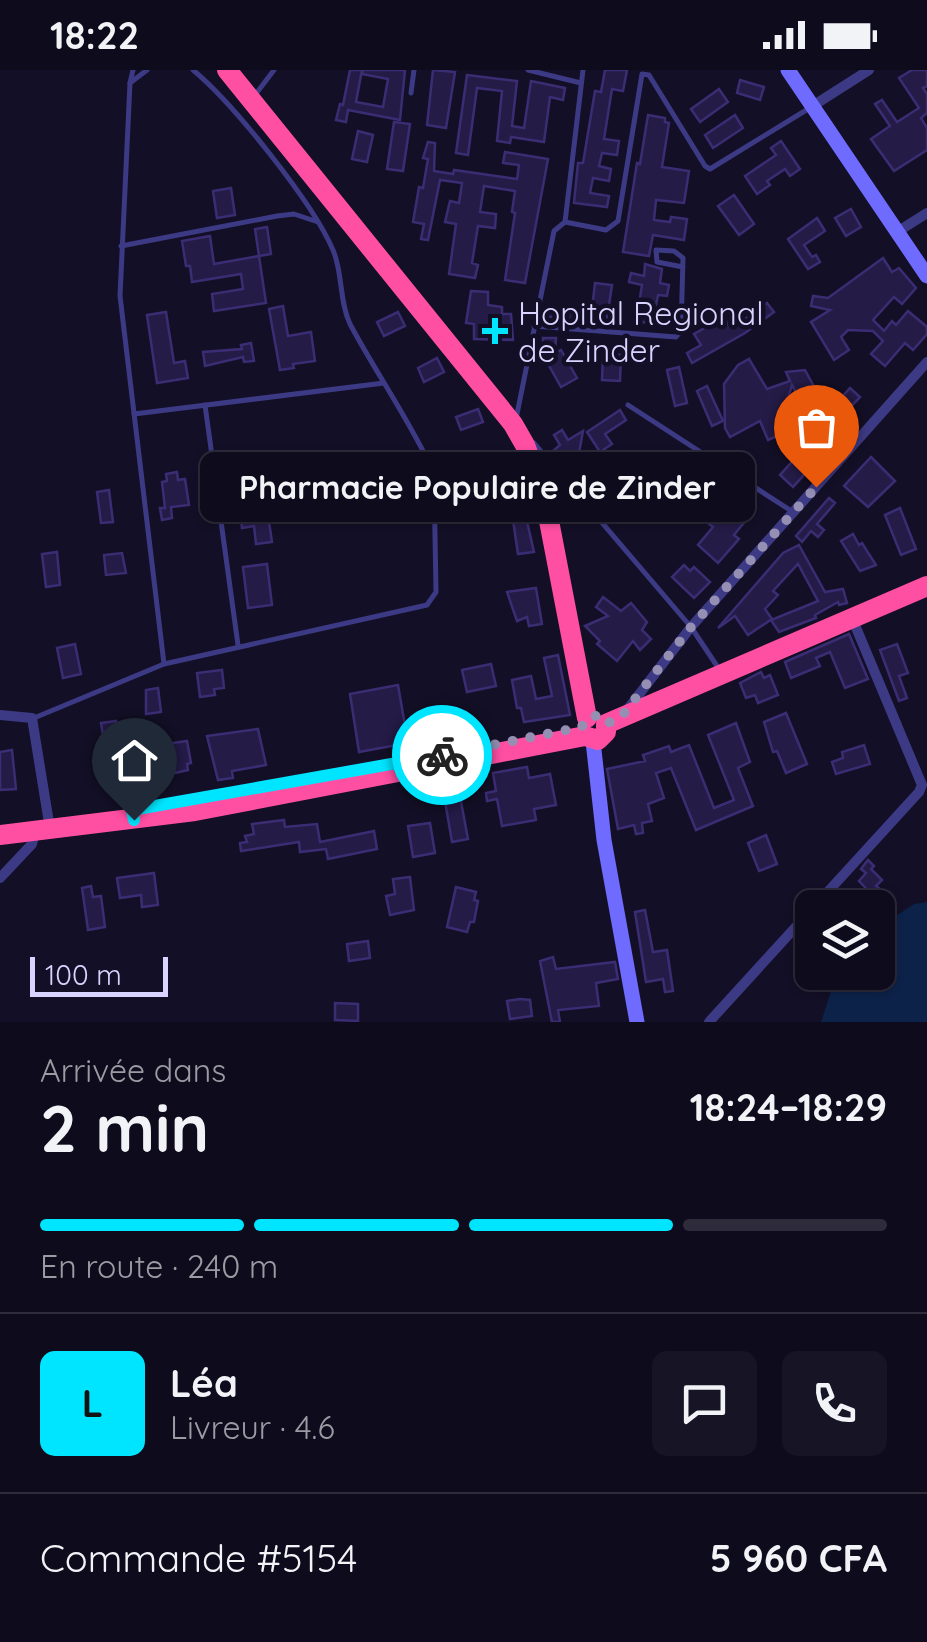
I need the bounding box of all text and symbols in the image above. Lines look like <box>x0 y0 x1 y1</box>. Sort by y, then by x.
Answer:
text: 18:22 <box>50 11 139 59</box>
place label: Hopital Regional de Zinder <box>518 293 764 370</box>
marker: Hopital Regional de Zinder <box>482 318 508 344</box>
pin <box>774 385 859 488</box>
icon: bag <box>789 400 844 455</box>
callout: Pharmacie Populaire de Zinder <box>201 452 756 522</box>
text: Pharmacie Populaire de Zinder <box>239 467 716 507</box>
courier <box>392 705 492 805</box>
pin <box>92 718 177 821</box>
icon: bike <box>415 728 470 783</box>
icon: home <box>107 733 162 788</box>
map controls <box>795 890 895 990</box>
button: layers <box>795 890 895 990</box>
scale bar <box>30 952 168 996</box>
text: 100 m <box>45 957 122 992</box>
text: Arrivée dans <box>40 1050 226 1090</box>
text: 18:24–18:29 <box>690 1083 887 1131</box>
text: 2 min <box>40 1087 209 1168</box>
text: En route · 240 m <box>40 1246 278 1286</box>
button: chat <box>652 1351 757 1456</box>
button: phone <box>782 1351 887 1456</box>
text: Léa <box>170 1359 238 1407</box>
text: L <box>82 1379 103 1427</box>
text: Livreur · 4.6 <box>170 1407 335 1447</box>
text: Commande #5154 <box>40 1534 357 1582</box>
text: 5 960 CFA <box>710 1534 887 1582</box>

